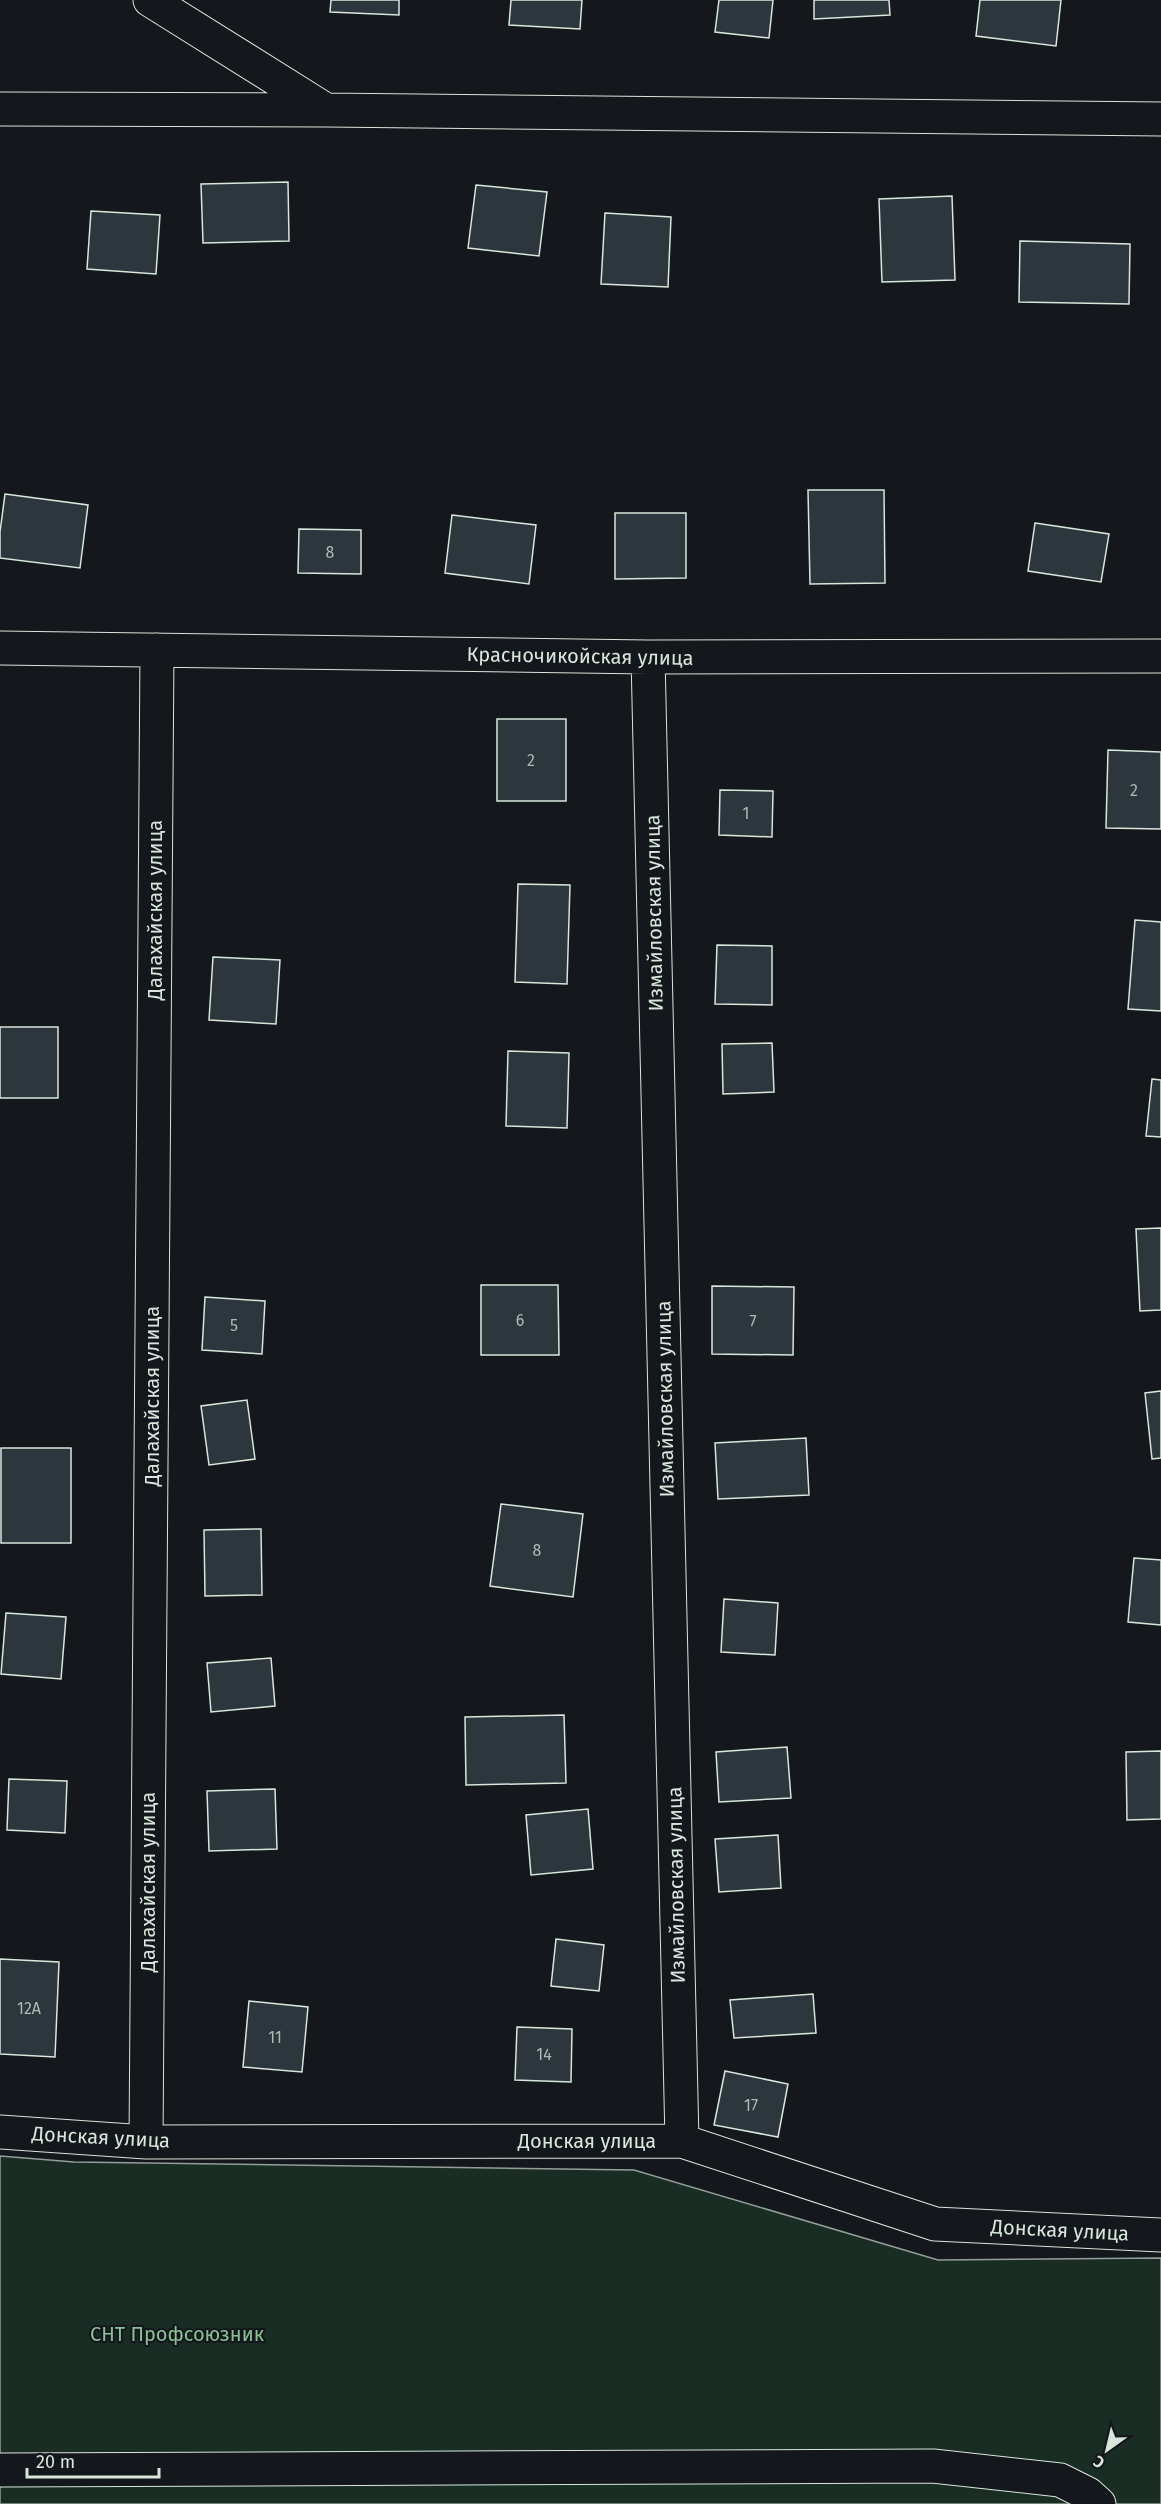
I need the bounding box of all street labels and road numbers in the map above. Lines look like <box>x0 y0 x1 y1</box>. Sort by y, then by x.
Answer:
street label: Красночикойская улица <box>466 642 694 670</box>
street label: Измайловская улица <box>640 814 668 1012</box>
street label: Далахайская улица <box>143 820 167 1001</box>
street label: Измайловская улица <box>651 1300 679 1498</box>
street label: Далахайская улица <box>140 1306 164 1487</box>
street label: Измайловская улица <box>662 1786 690 1984</box>
street label: Далахайская улица <box>136 1792 160 1973</box>
street label: Донская улица <box>30 2121 171 2153</box>
street label: Донская улица <box>517 2129 656 2153</box>
street label: Донская улица <box>989 2214 1130 2246</box>

